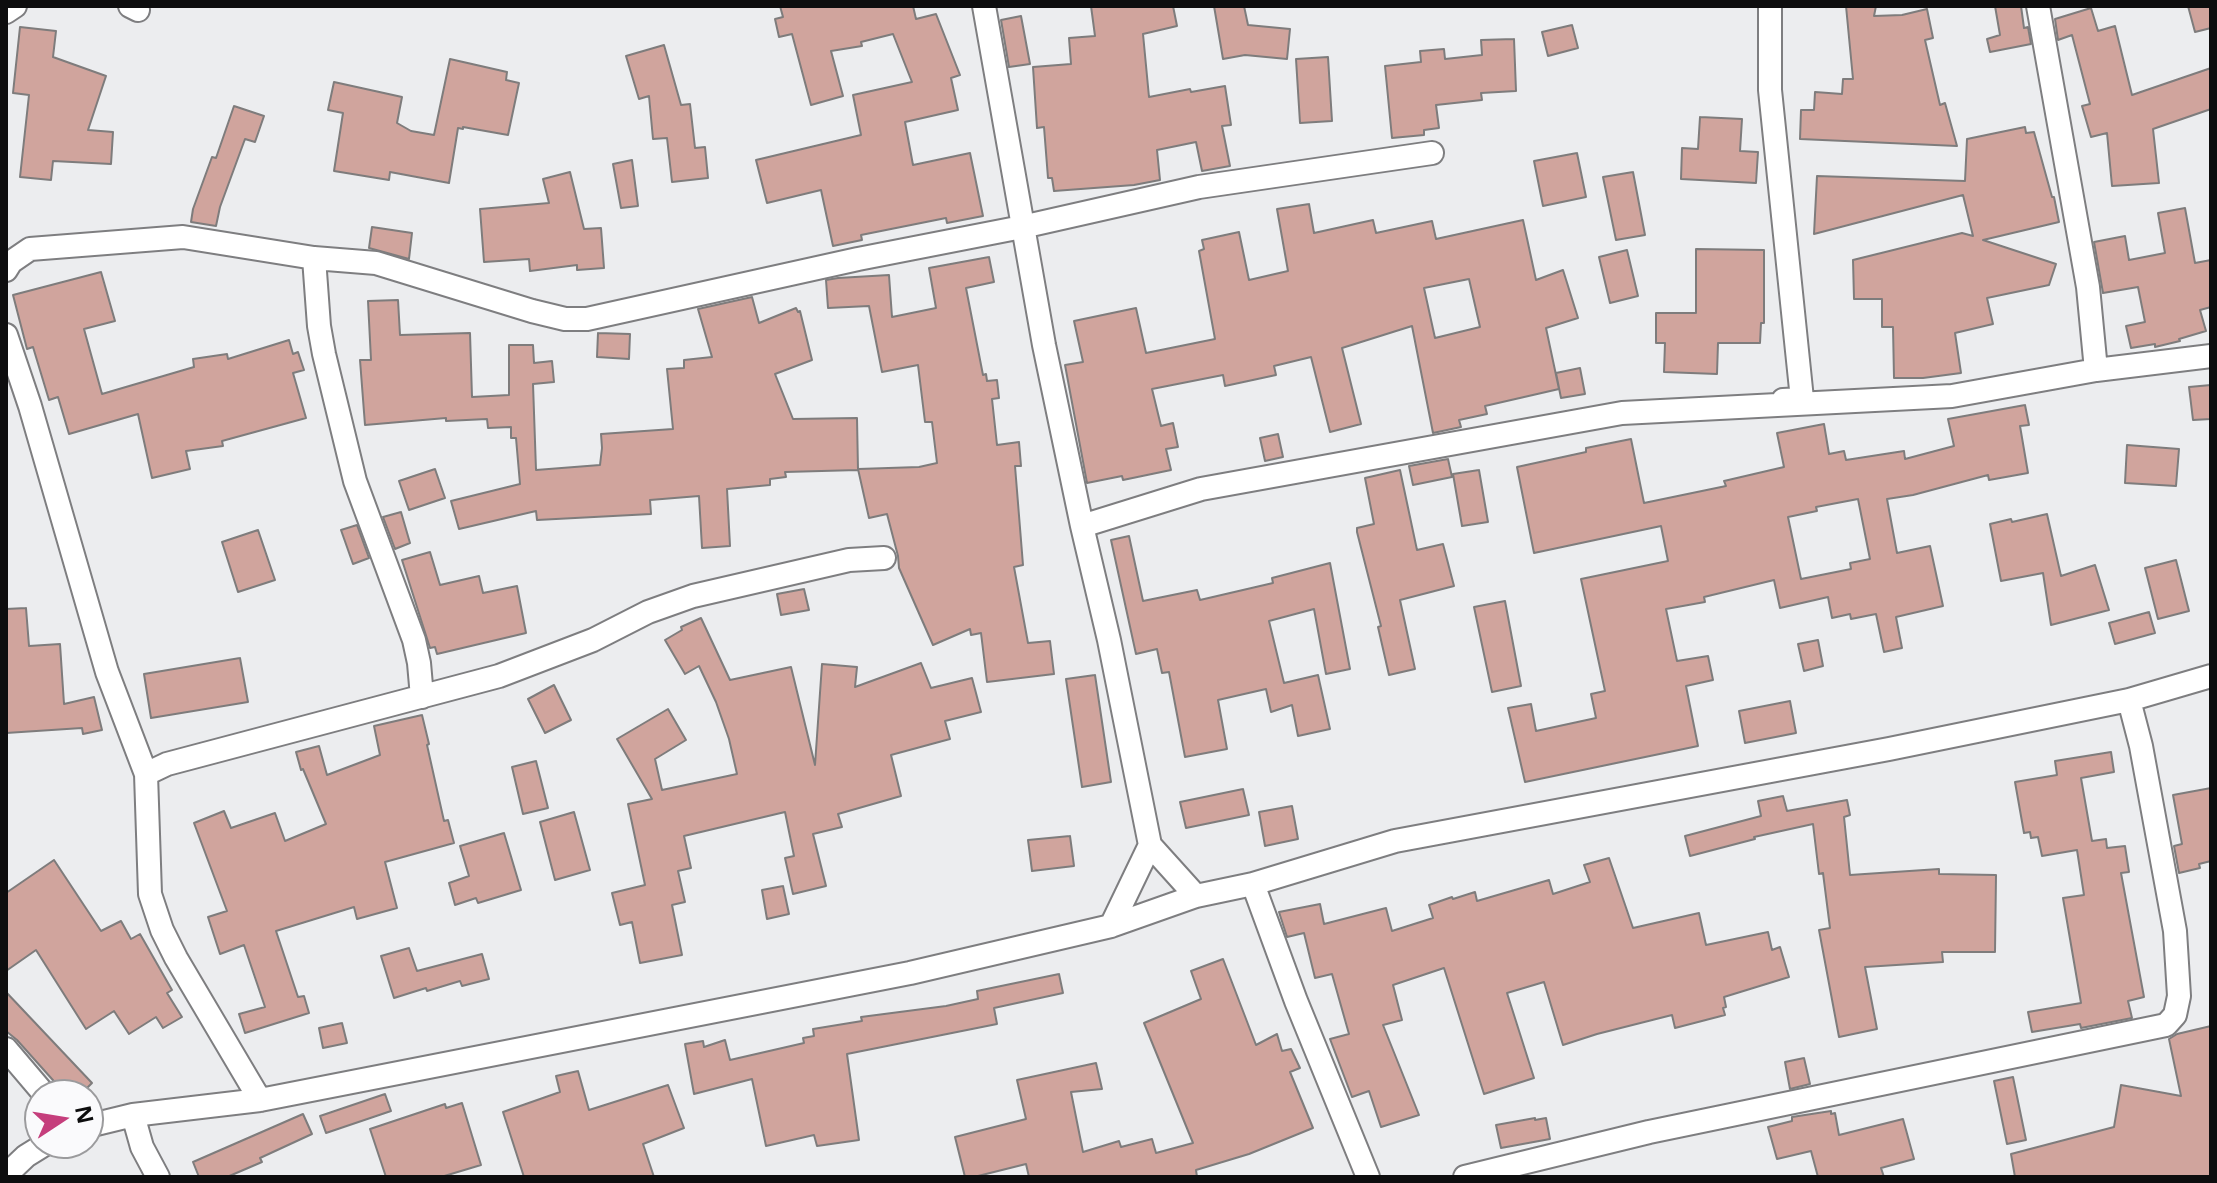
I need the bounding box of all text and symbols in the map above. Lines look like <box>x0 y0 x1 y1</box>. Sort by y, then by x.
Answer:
north arrow <box>24 1079 104 1159</box>
text: N <box>69 1103 102 1126</box>

